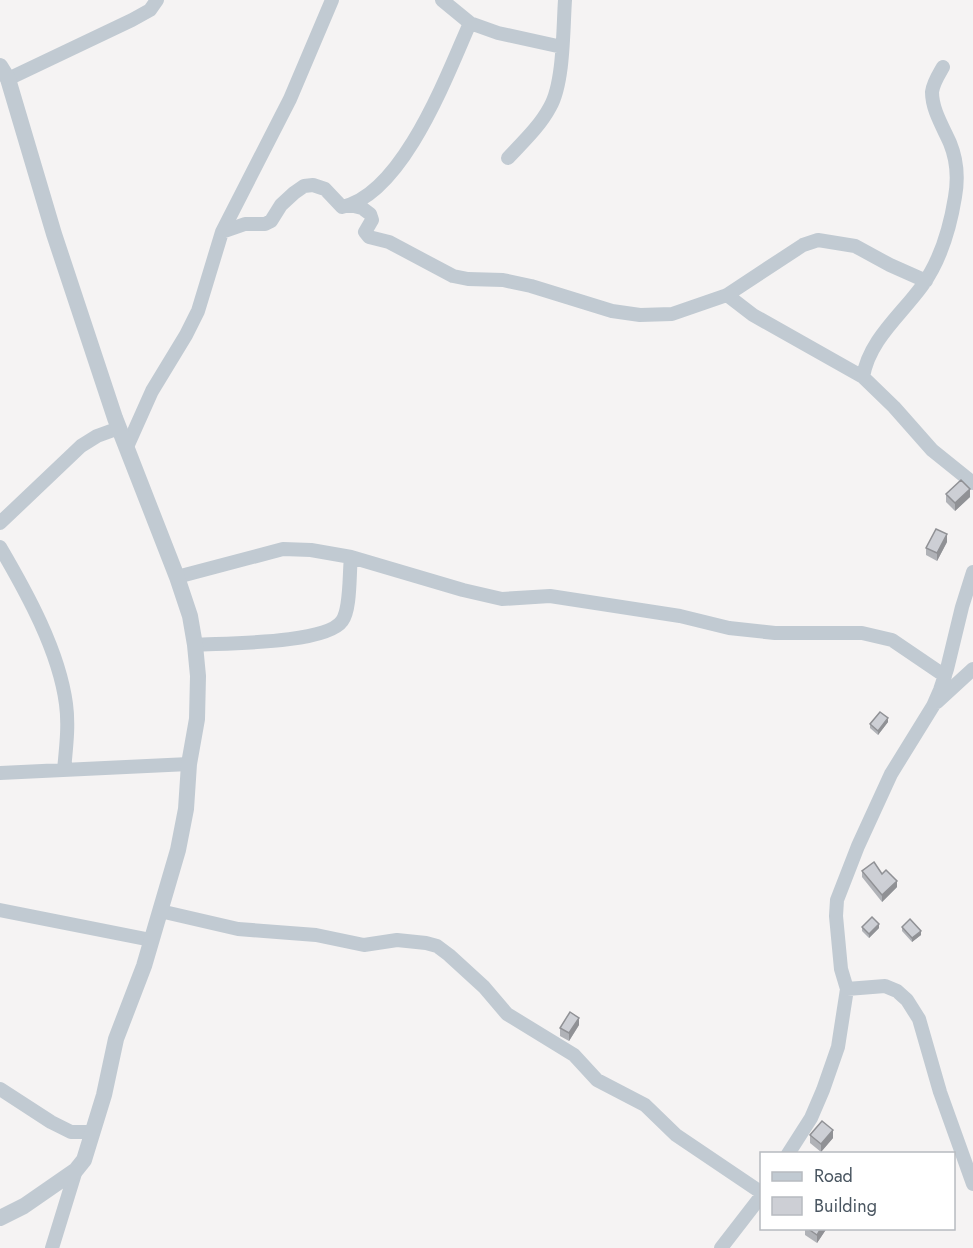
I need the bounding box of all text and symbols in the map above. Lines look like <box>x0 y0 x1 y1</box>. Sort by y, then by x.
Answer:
legend <box>760 1152 955 1230</box>
text: Road <box>814 1163 853 1189</box>
text: Building <box>814 1193 877 1219</box>

